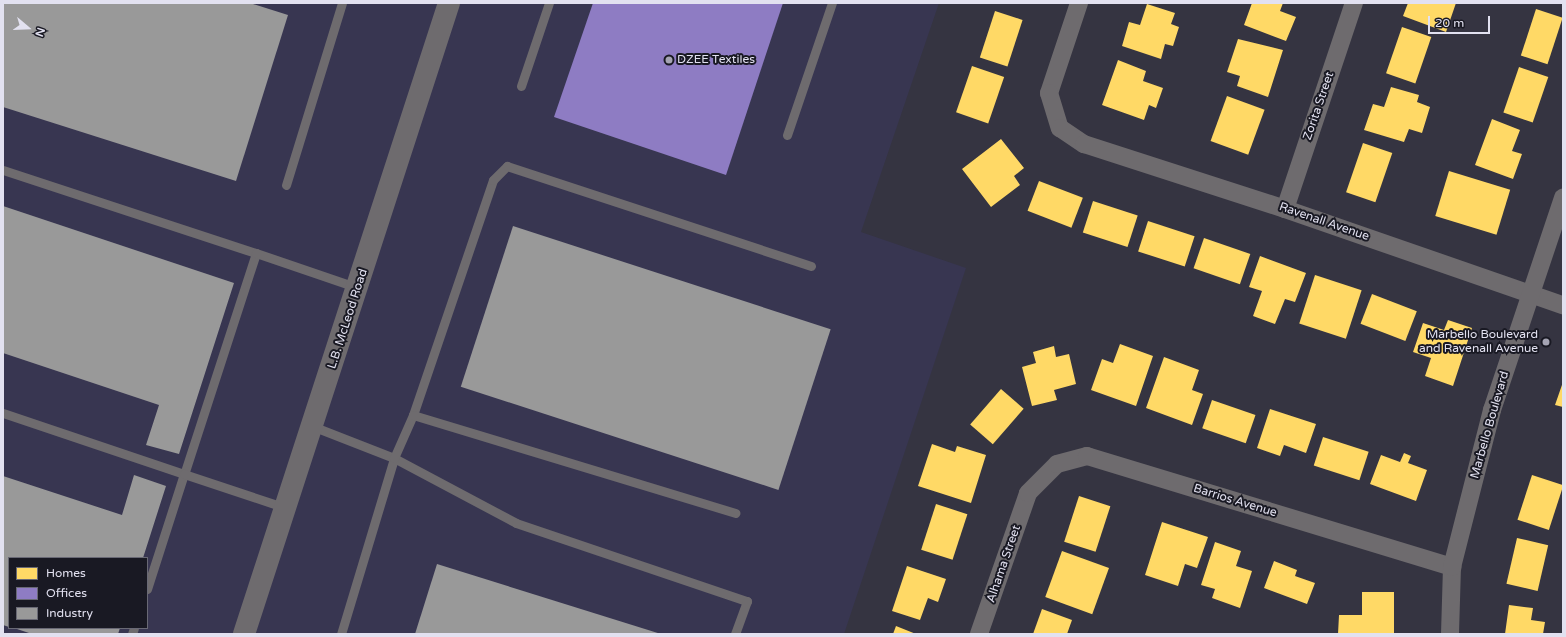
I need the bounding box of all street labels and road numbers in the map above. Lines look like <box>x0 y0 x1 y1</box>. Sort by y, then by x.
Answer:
street label: Zorita Street <box>1301 70 1337 142</box>
street label: Ravenall Avenue <box>1277 200 1371 244</box>
street label: L.B. McLeod Road <box>325 267 371 371</box>
street label: Marbello Boulevard <box>1468 370 1512 480</box>
street label: Barrios Avenue <box>1192 481 1278 521</box>
street label: Alhama Street <box>984 523 1024 605</box>

